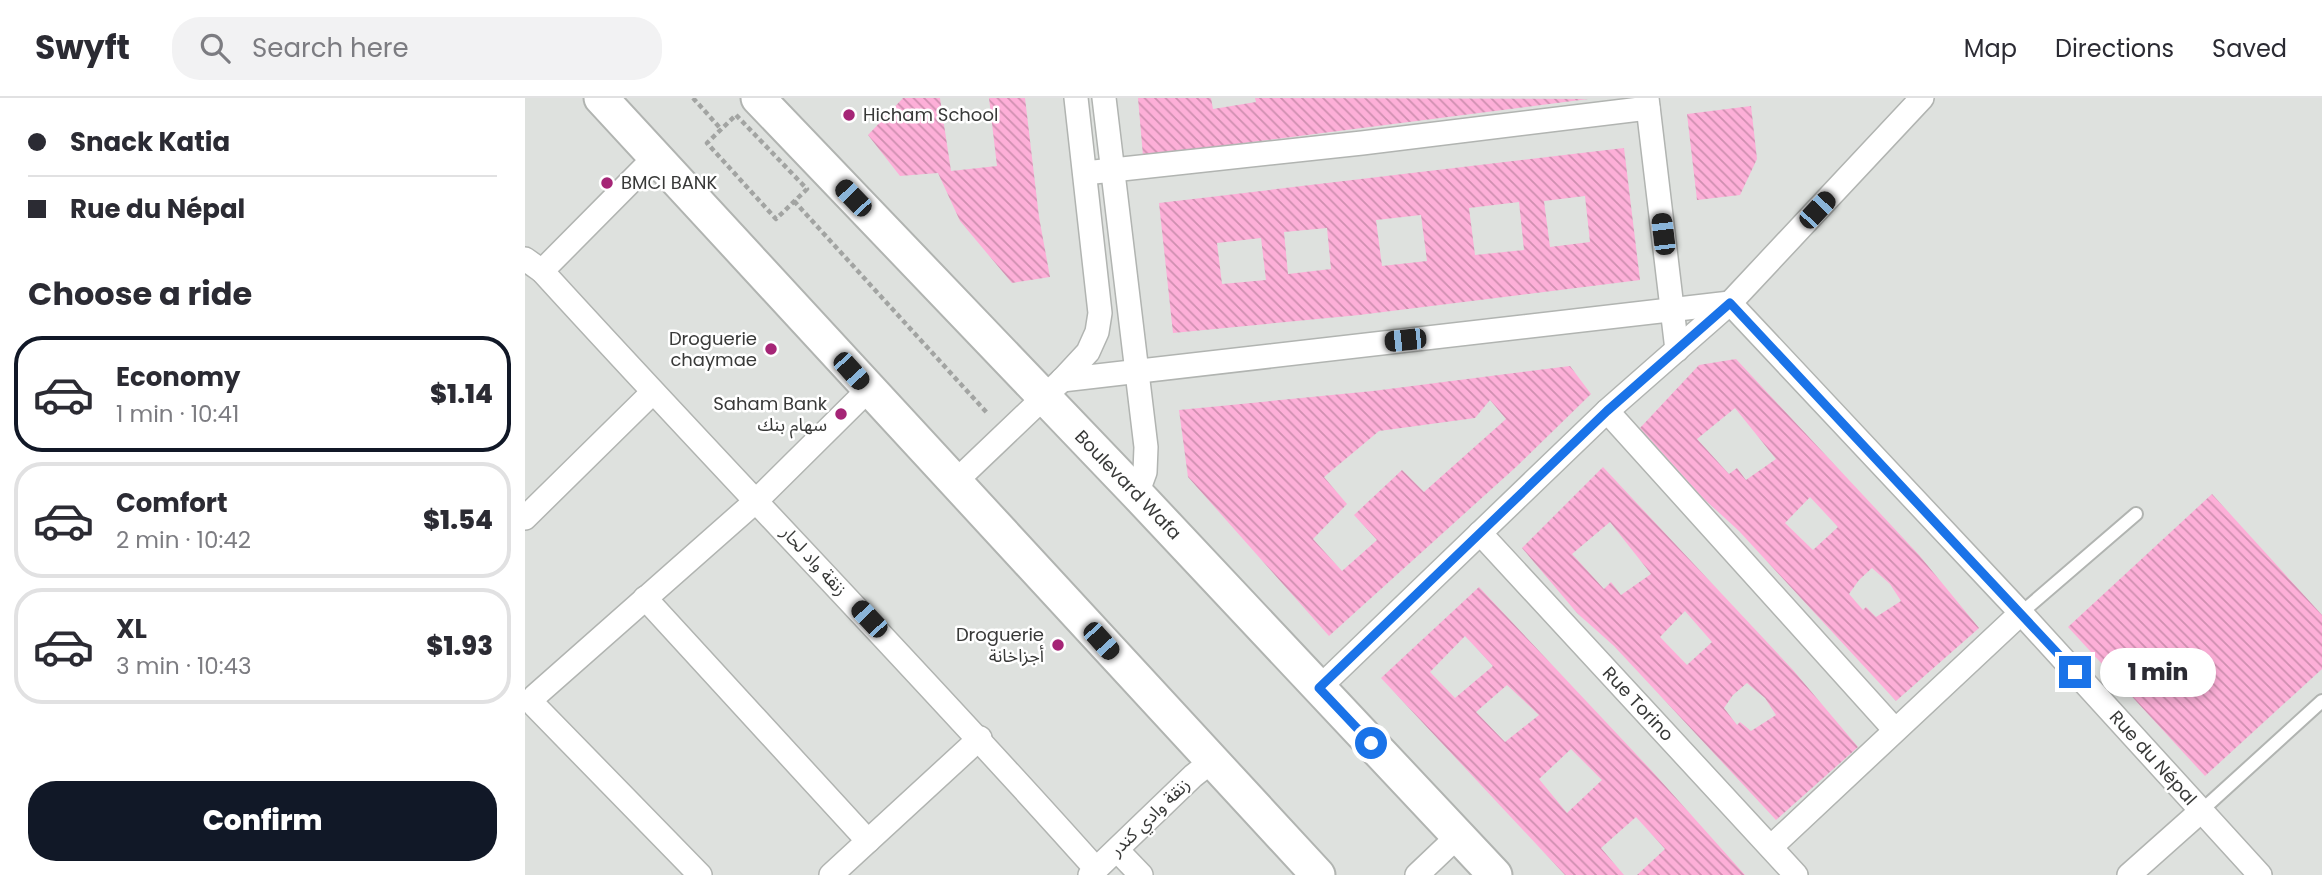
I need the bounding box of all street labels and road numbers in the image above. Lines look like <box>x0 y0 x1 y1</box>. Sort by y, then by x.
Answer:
street label: Boulevard Wafa <box>1070 424 1187 545</box>
street label: زنقة واد لحار <box>775 520 853 601</box>
street label: Rue Torino <box>1597 661 1680 747</box>
street label: Rue du Népal <box>2104 705 2203 810</box>
street label: زنقة وادي كندر <box>1103 772 1196 863</box>

